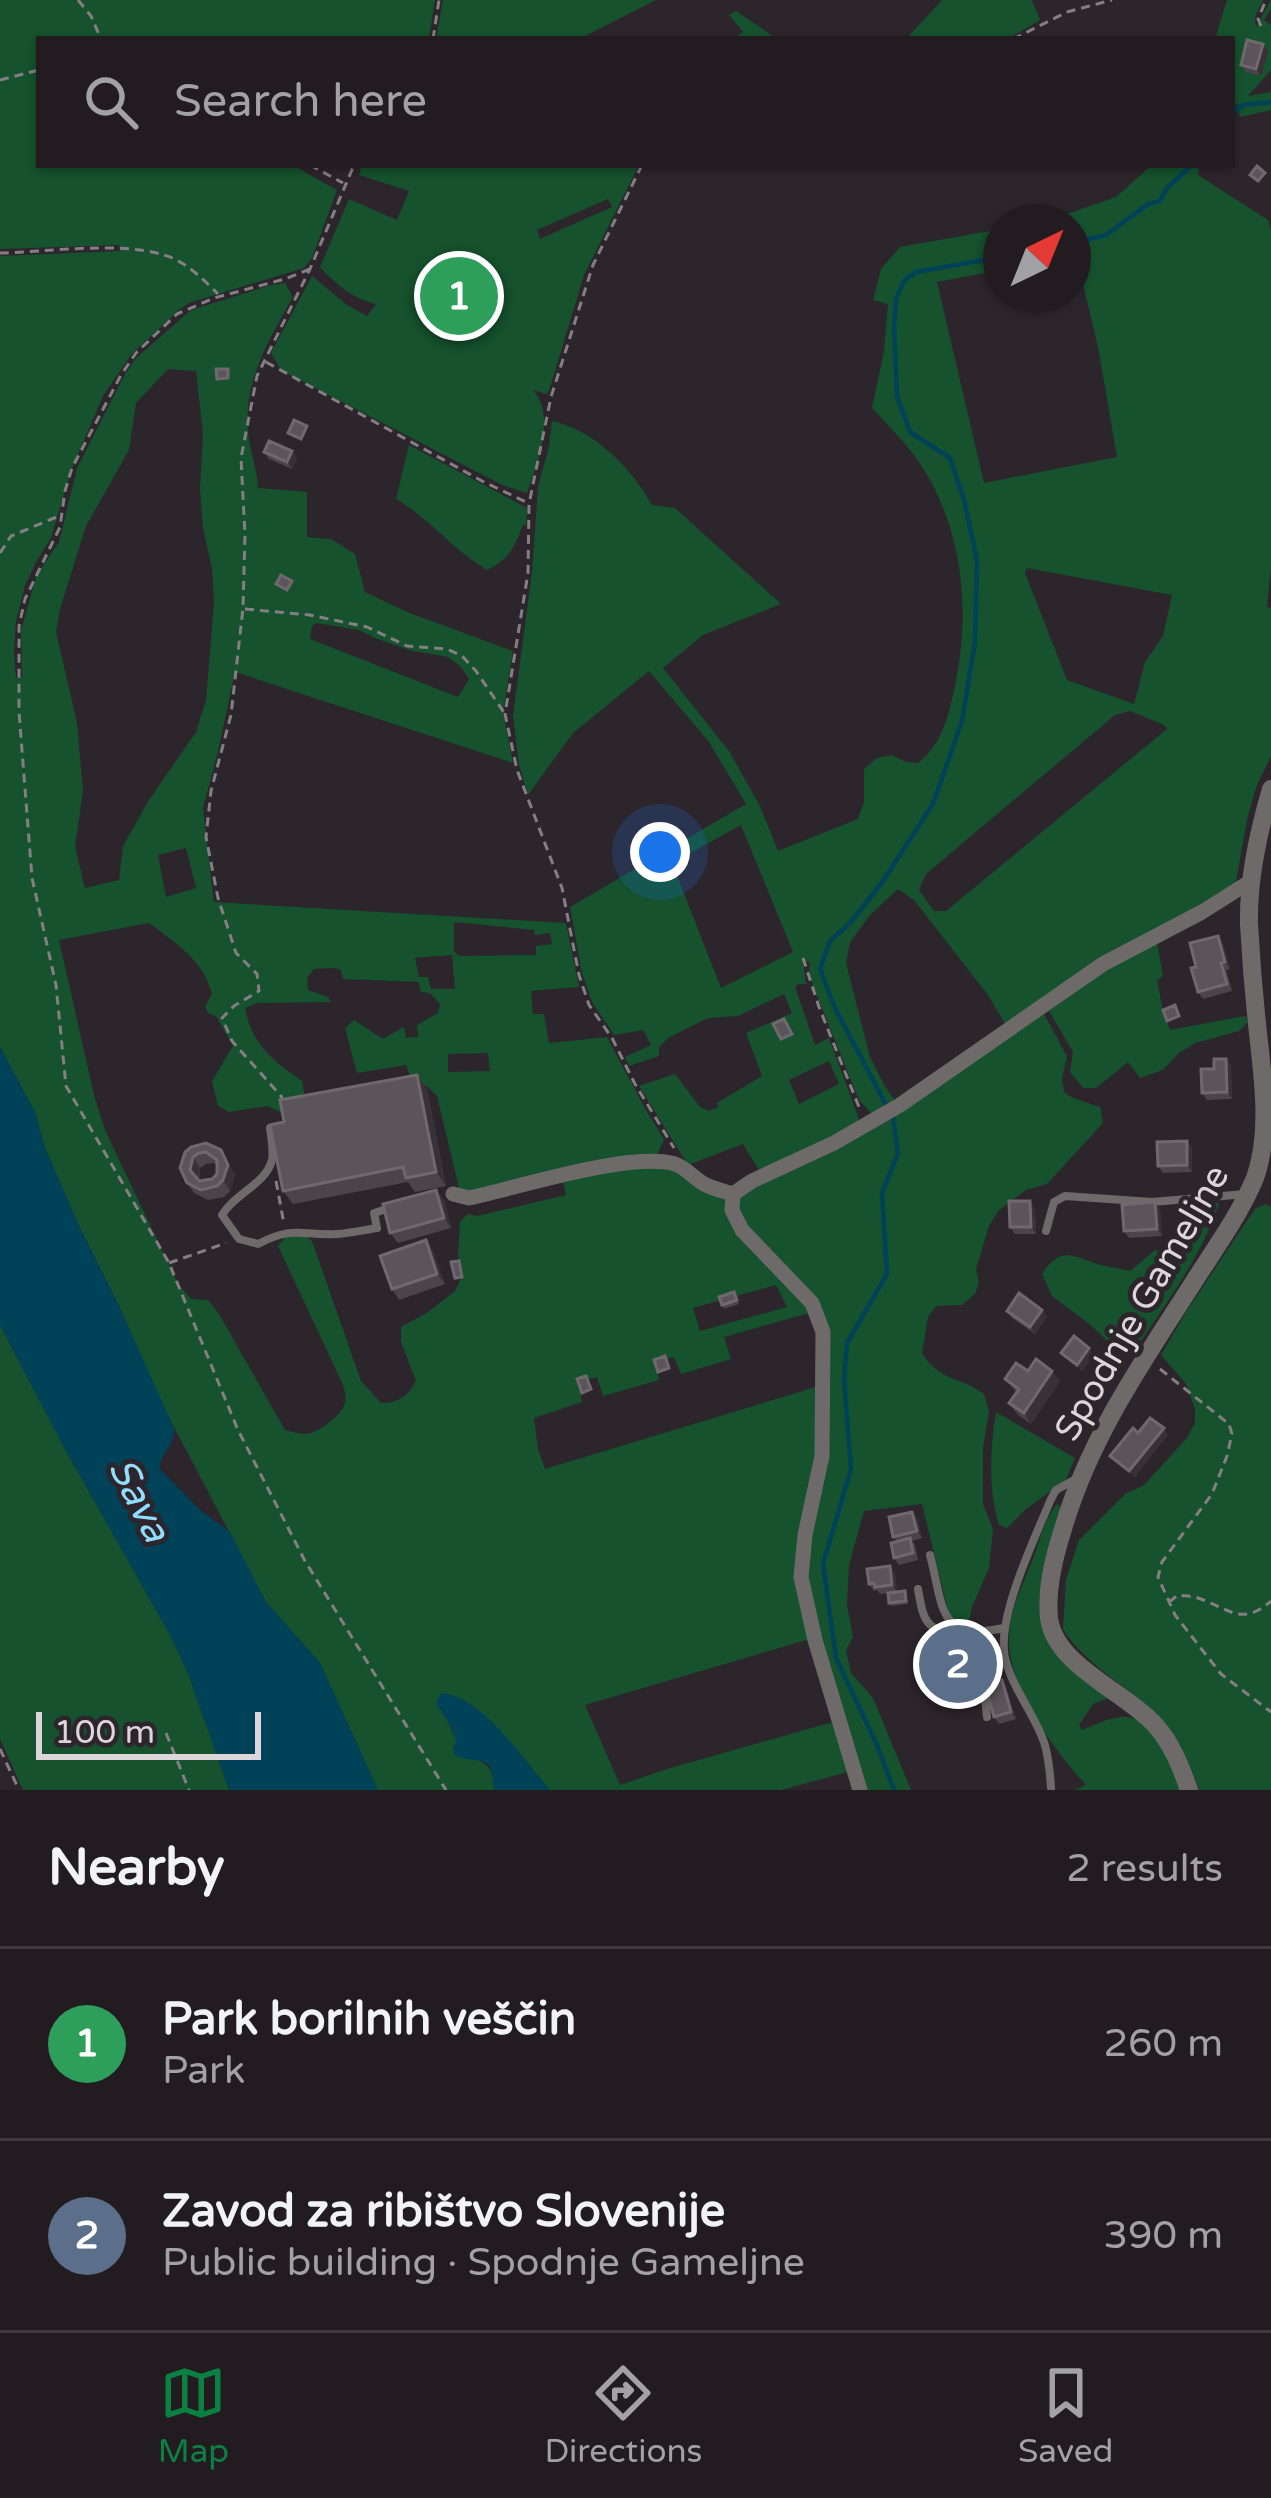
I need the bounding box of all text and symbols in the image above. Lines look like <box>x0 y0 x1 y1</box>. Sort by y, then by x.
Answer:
search box <box>36 36 1235 168</box>
icon: search <box>78 69 144 135</box>
text: Search here <box>174 75 427 129</box>
north arrow <box>983 204 1091 312</box>
pin: 1 <box>420 251 498 341</box>
your location <box>630 822 690 882</box>
street label: Spodnje Gameljne <box>1046 1157 1238 1449</box>
water label: Sava <box>98 1450 180 1551</box>
pin: 2 <box>919 1619 997 1709</box>
scale bar <box>36 1706 261 1759</box>
text: 100 m <box>54 1713 155 1752</box>
text: Nearby <box>48 1837 225 1899</box>
text: 2 results <box>1066 1845 1223 1892</box>
text: Park borilnih veščin <box>162 1993 576 2047</box>
text: 1 <box>75 2020 99 2067</box>
text: 260 m <box>1104 2020 1223 2067</box>
text: Park <box>162 2047 245 2094</box>
text: Zavod za ribištvo Slovenije <box>162 2185 725 2239</box>
text: 2 <box>75 2212 99 2259</box>
text: 390 m <box>1104 2212 1223 2259</box>
text: Public building · Spodnje Gameljne <box>162 2239 805 2286</box>
tab: Map <box>158 2360 229 2471</box>
tab: Directions <box>545 2360 702 2471</box>
tab: Saved <box>1018 2360 1113 2471</box>

